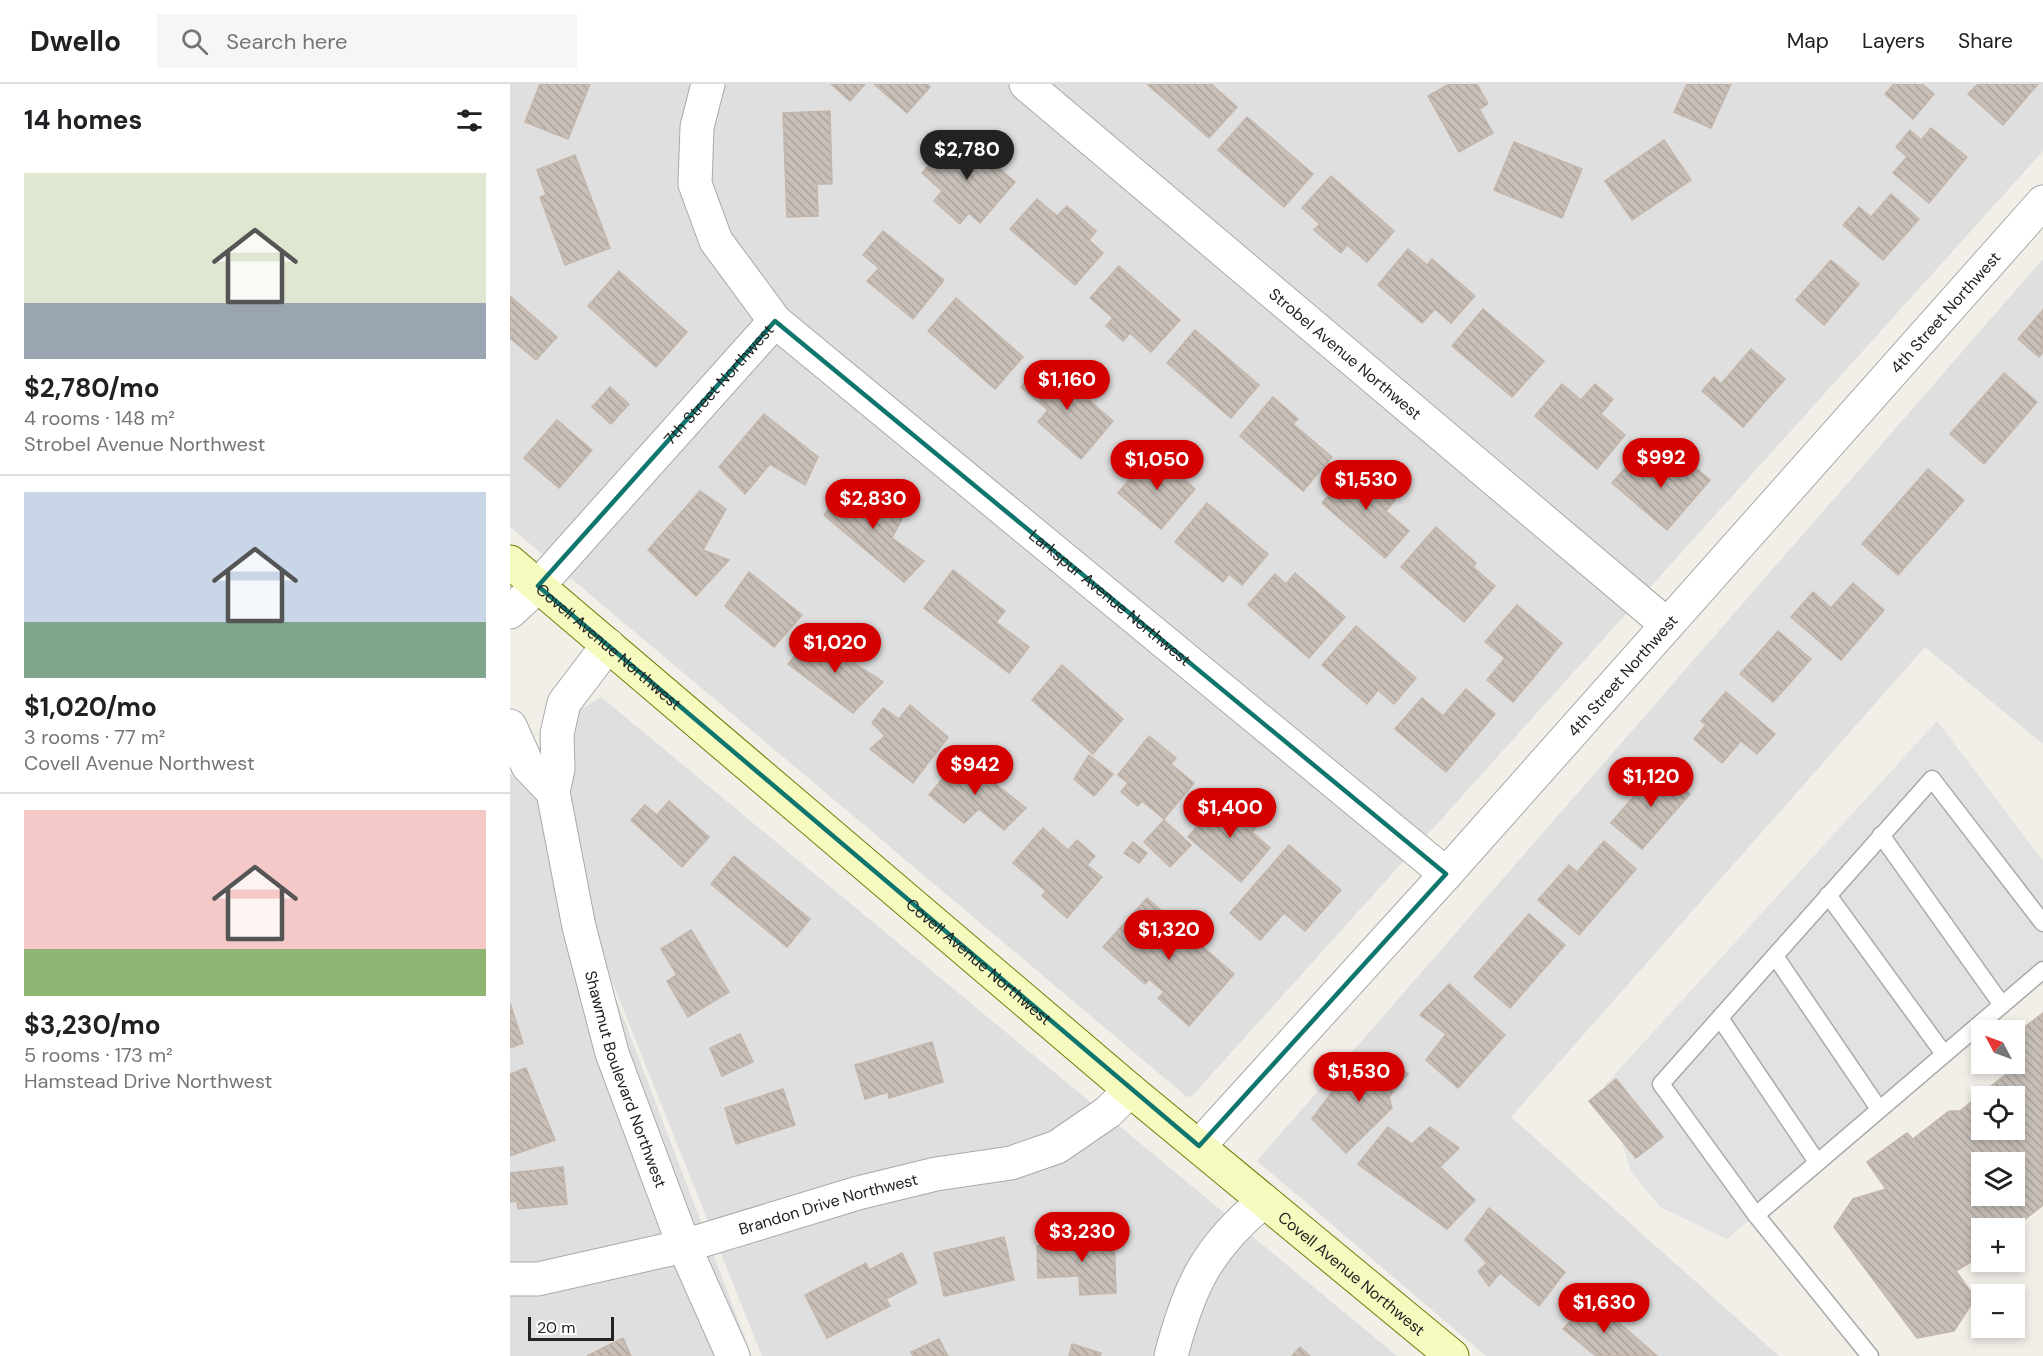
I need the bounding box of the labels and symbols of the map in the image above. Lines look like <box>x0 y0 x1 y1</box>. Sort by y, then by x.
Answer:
pin: $2,780 <box>918 130 1016 181</box>
street label: 4th Street Northwest <box>1885 247 2005 377</box>
street label: Strobel Avenue Northwest <box>1265 283 1426 424</box>
street label: 7th Street Northwest <box>659 319 778 449</box>
pin: $1,160 <box>1018 360 1116 411</box>
pin: $992 <box>1625 438 1697 489</box>
pin: $1,050 <box>1108 440 1206 491</box>
pin: $1,530 <box>1317 460 1415 511</box>
pin: $2,830 <box>824 479 922 530</box>
street label: Larkspur Avenue Northwest <box>1025 524 1196 670</box>
street label: Covell Avenue Northwest <box>532 578 686 714</box>
street label: 4th Street Northwest <box>1563 610 1682 741</box>
pin: $1,020 <box>786 623 884 674</box>
pin: $942 <box>939 745 1011 796</box>
pin: $1,120 <box>1602 757 1700 808</box>
pin: $1,400 <box>1181 788 1279 839</box>
street label: Covell Avenue Northwest <box>902 894 1056 1029</box>
pin: $1,320 <box>1120 910 1218 961</box>
street label: Shawmut Boulevard Northwest <box>580 968 672 1191</box>
north arrow <box>1971 1020 2025 1074</box>
pin: $1,530 <box>1310 1052 1408 1103</box>
street label: Brandon Drive Northwest <box>736 1168 920 1239</box>
street label: Covell Avenue Northwest <box>1274 1206 1430 1340</box>
pin: $3,230 <box>1033 1212 1131 1263</box>
pin: $1,630 <box>1555 1283 1653 1334</box>
scale bar <box>528 1314 614 1342</box>

